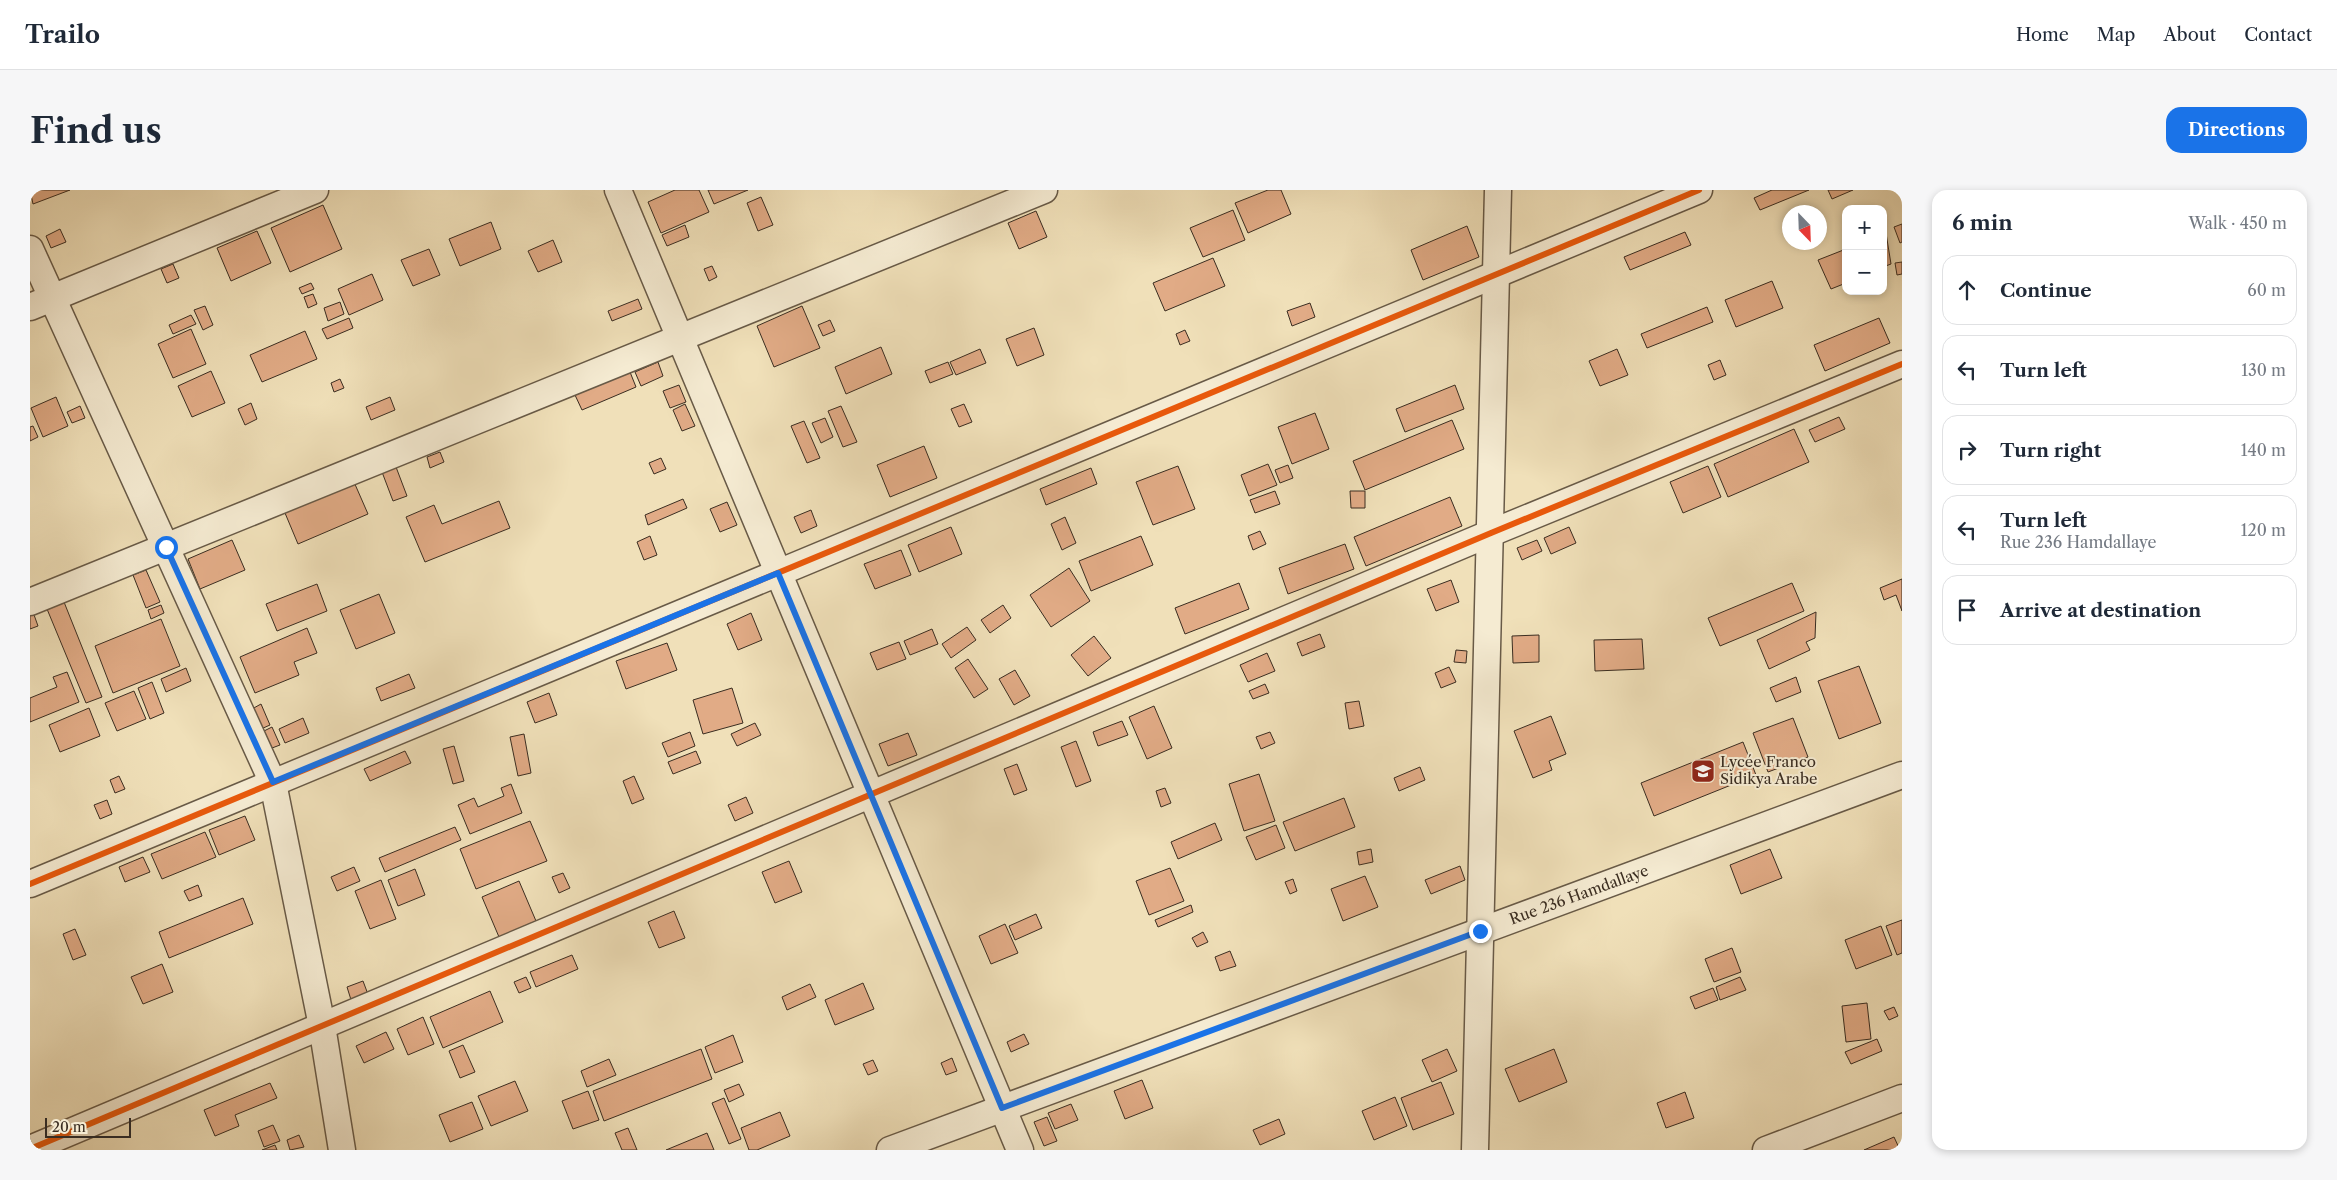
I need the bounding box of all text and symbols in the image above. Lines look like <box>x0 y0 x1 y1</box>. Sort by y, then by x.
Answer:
text: Trailo <box>25 20 100 49</box>
text: Home <box>2016 24 2069 46</box>
text: Map <box>2097 24 2135 46</box>
text: About <box>2163 24 2216 46</box>
text: Contact <box>2244 24 2312 46</box>
button: Directions <box>2166 107 2307 153</box>
text: Find us <box>30 109 162 152</box>
north arrow <box>1782 205 1827 250</box>
map controls <box>1842 205 1887 295</box>
button: + <box>1842 205 1887 250</box>
text: 6 min <box>1952 210 2013 235</box>
text: Walk · 450 m <box>2189 213 2287 233</box>
button: − <box>1842 250 1887 295</box>
icon: ahead <box>1953 276 1981 304</box>
text: Continue <box>2000 279 2092 302</box>
text: 60 m <box>2247 280 2286 300</box>
icon: left <box>1953 356 1981 384</box>
text: Turn left <box>2000 359 2087 382</box>
text: 130 m <box>2241 360 2286 380</box>
icon: right <box>1953 436 1981 464</box>
text: Turn right <box>2000 439 2101 462</box>
text: 140 m <box>2241 440 2286 460</box>
text: Turn left <box>2000 509 2087 532</box>
icon: left <box>1953 516 1981 544</box>
text: 120 m <box>2241 520 2286 540</box>
text: Rue 236 Hamdallaye <box>2000 532 2157 552</box>
route start <box>155 536 178 559</box>
icon: arrive <box>1953 596 1981 624</box>
text: Arrive at destination <box>2000 599 2201 622</box>
place label: Lycée Franco Sidikya Arabe <box>1720 752 1817 788</box>
school or university icon: Lycée Franco Sidikya Arabe <box>1690 758 1716 784</box>
street label: Rue 236 Hamdallaye <box>1507 861 1651 929</box>
route end <box>1469 920 1492 943</box>
scale bar <box>45 1115 131 1138</box>
text: 20 m <box>52 1118 86 1136</box>

